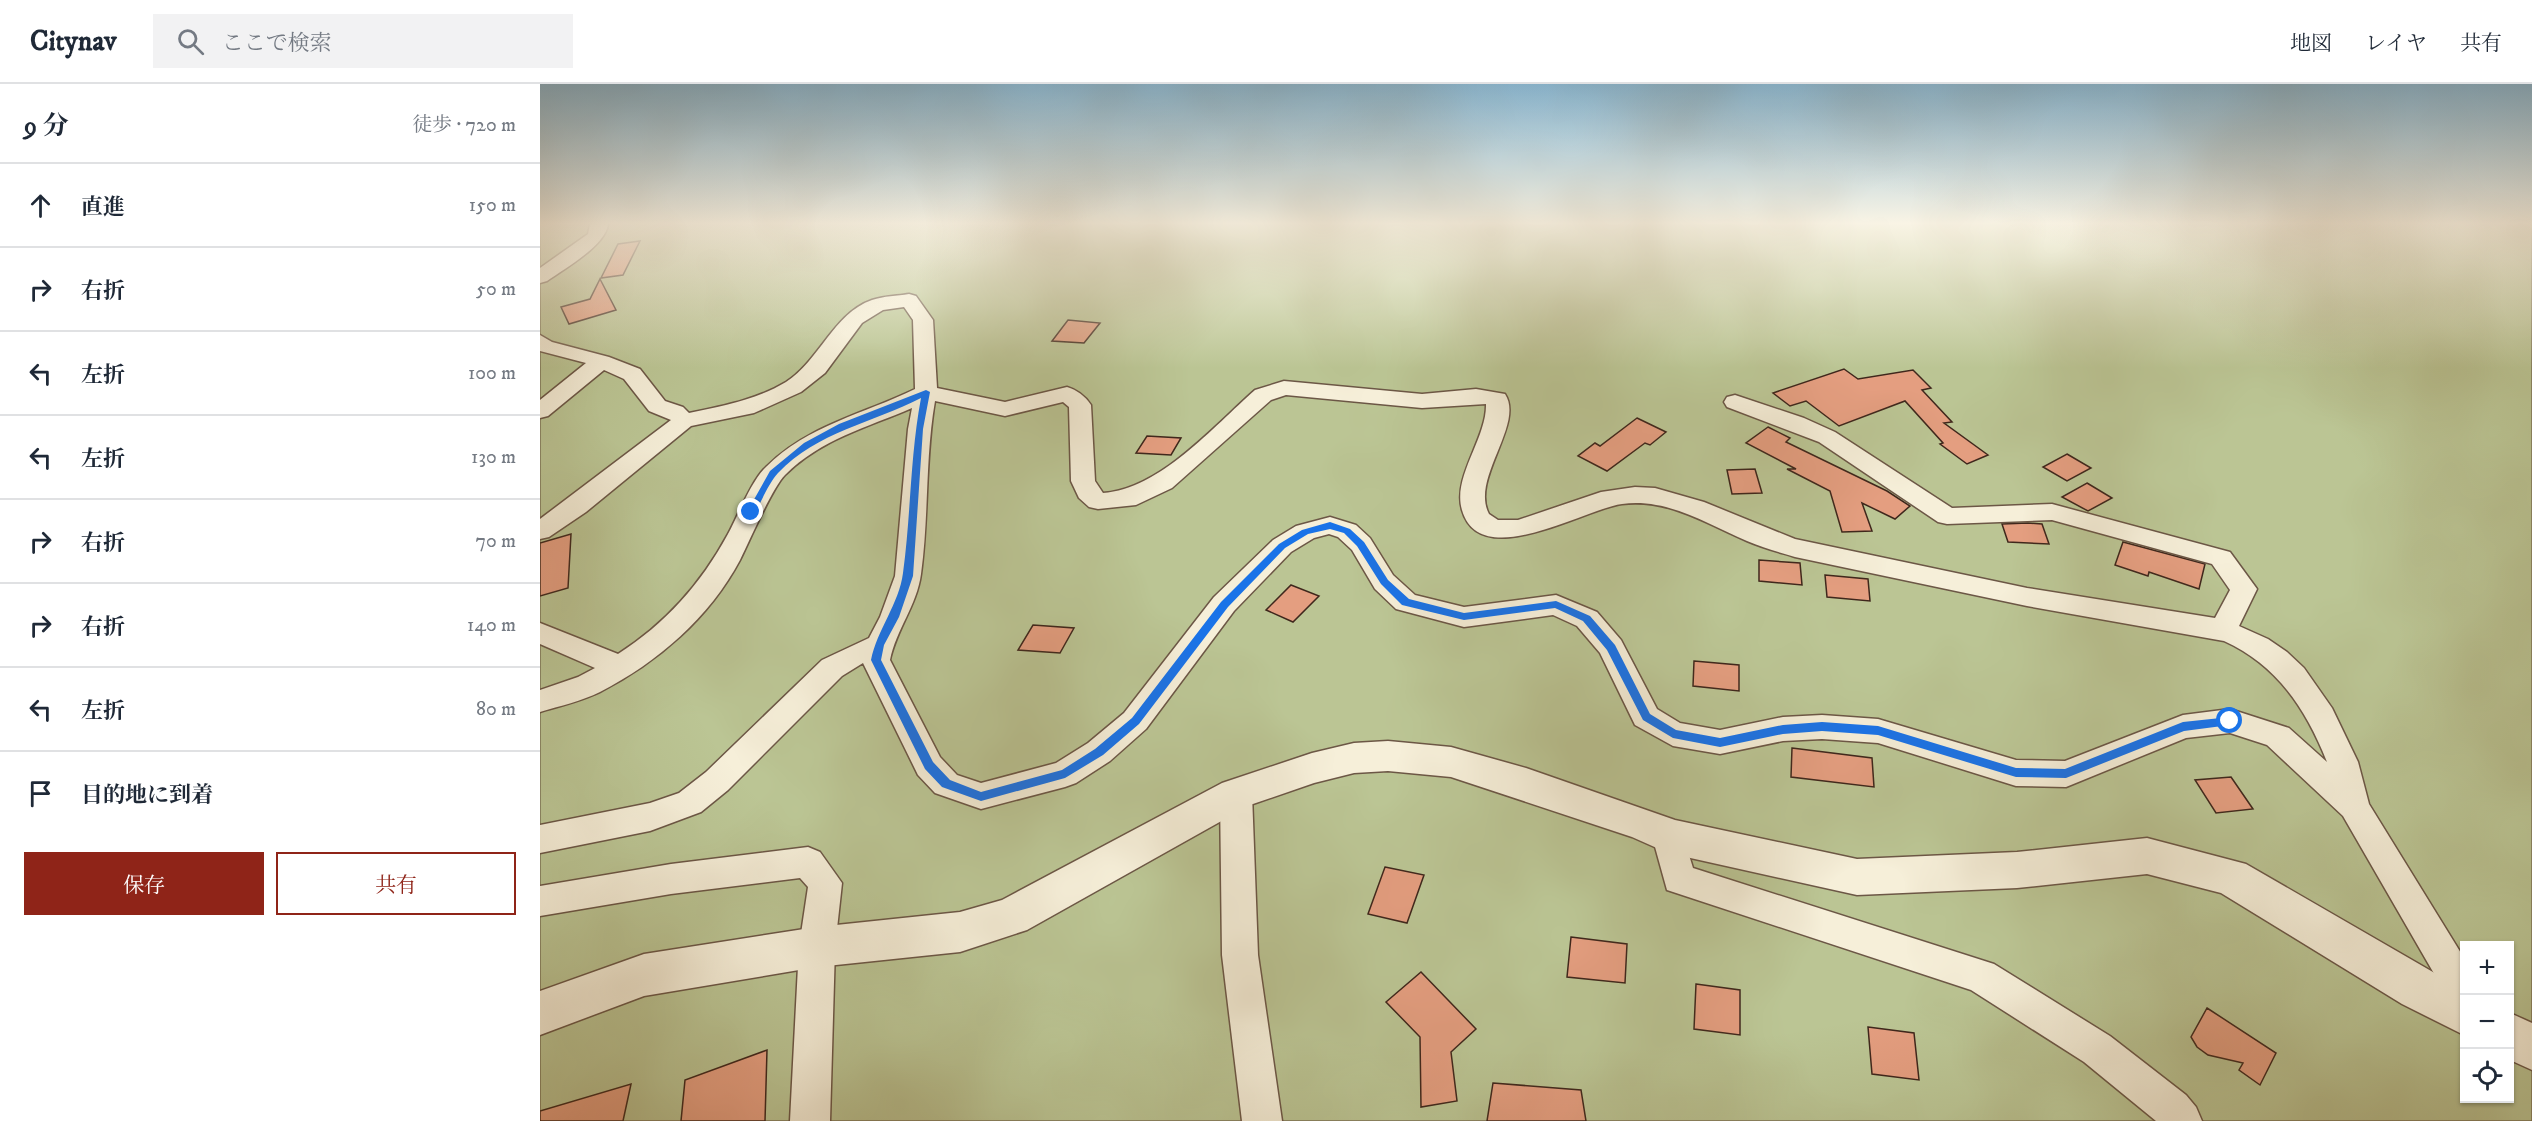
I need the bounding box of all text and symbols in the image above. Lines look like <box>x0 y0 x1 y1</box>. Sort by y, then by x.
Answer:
search box <box>153 14 573 68</box>
text: Citynav <box>30 24 117 59</box>
icon: search <box>174 25 207 58</box>
text: ここで検索 <box>222 30 332 57</box>
text: 地図 <box>2290 31 2332 57</box>
text: レイヤ <box>2365 31 2427 57</box>
text: 共有 <box>2460 31 2502 57</box>
text: 9 分 <box>24 110 69 143</box>
text: 徒歩 · 720 m <box>412 113 516 138</box>
icon: ahead <box>24 189 57 222</box>
text: 150 m <box>469 193 516 218</box>
text: 直進 <box>81 194 125 221</box>
icon: right <box>24 273 57 306</box>
text: 50 m <box>476 277 516 302</box>
text: 右折 <box>81 278 125 305</box>
icon: left <box>24 357 57 390</box>
text: 100 m <box>468 361 516 386</box>
text: 左折 <box>81 362 125 389</box>
icon: left <box>24 441 57 474</box>
text: 130 m <box>471 445 516 470</box>
text: 左折 <box>81 446 125 473</box>
route end <box>737 498 763 524</box>
icon: right <box>24 525 57 558</box>
text: 70 m <box>475 529 516 554</box>
text: 右折 <box>81 530 125 557</box>
icon: right <box>24 609 57 642</box>
text: 140 m <box>467 613 516 638</box>
text: 右折 <box>81 614 125 641</box>
icon: left <box>24 693 57 726</box>
text: 80 m <box>476 697 516 722</box>
text: 左折 <box>81 698 125 725</box>
route start <box>2216 707 2242 733</box>
icon: arrive <box>24 777 57 810</box>
text: 目的地に到着 <box>81 782 213 809</box>
button: 保存 <box>24 852 264 915</box>
button: 共有 <box>276 852 516 915</box>
map controls <box>2460 941 2514 1103</box>
button: + <box>2460 941 2514 995</box>
button: − <box>2460 995 2514 1049</box>
button: locate <box>2460 1049 2514 1103</box>

